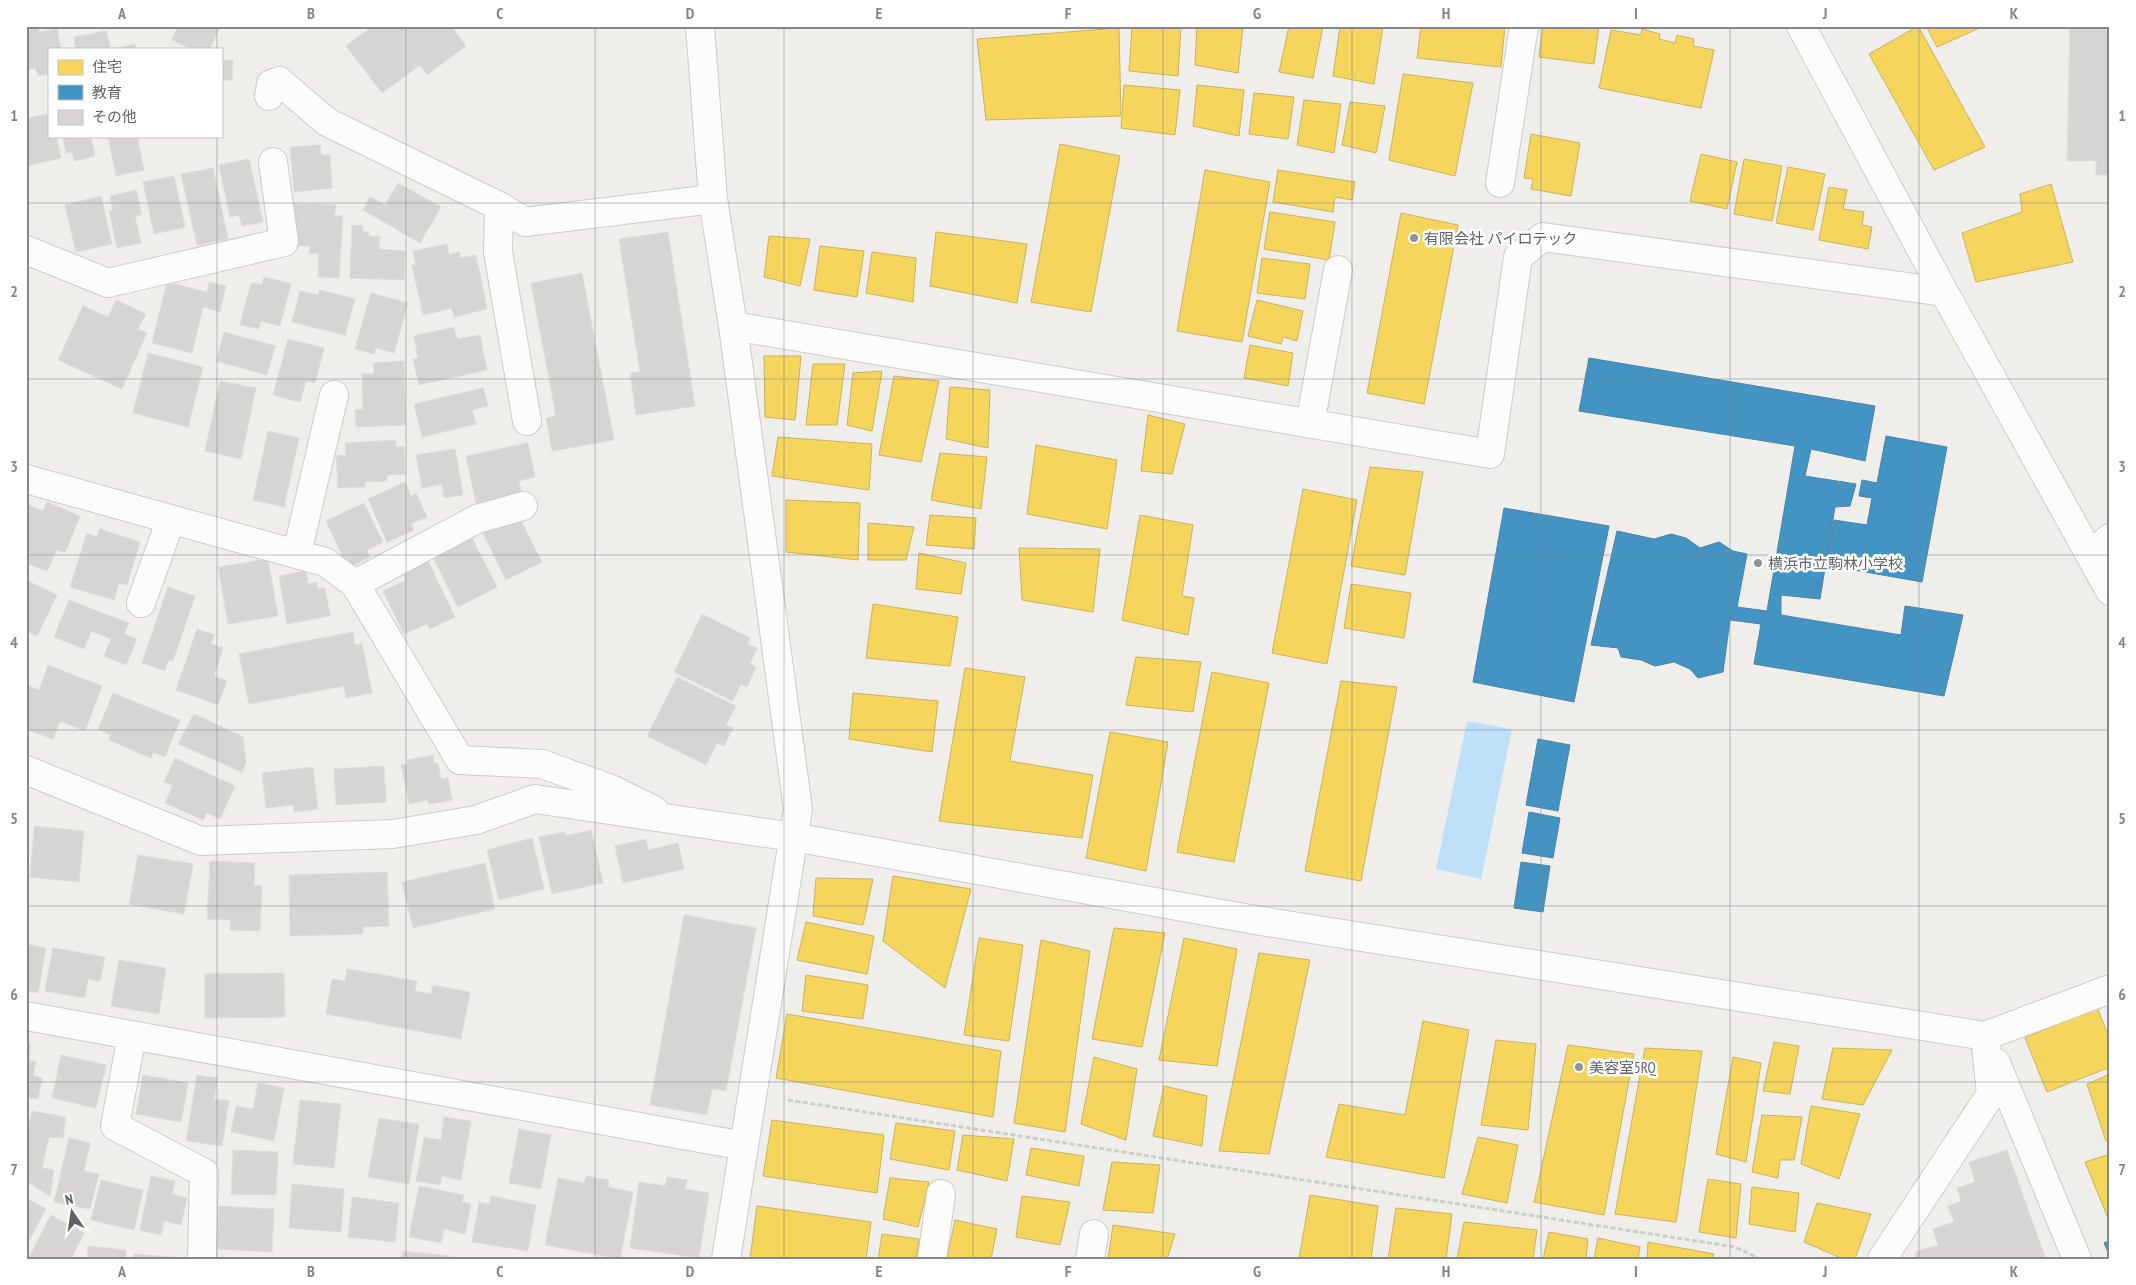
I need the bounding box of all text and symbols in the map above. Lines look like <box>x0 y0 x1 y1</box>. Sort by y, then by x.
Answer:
text: A <box>117 3 127 23</box>
text: B <box>307 3 315 23</box>
text: C <box>496 3 504 23</box>
text: D <box>686 3 695 23</box>
text: E <box>876 3 883 23</box>
text: F <box>1065 3 1072 23</box>
text: G <box>1253 3 1261 23</box>
text: H <box>1442 3 1450 23</box>
text: I <box>1634 3 1638 23</box>
text: J <box>1822 3 1827 23</box>
text: K <box>2010 3 2019 23</box>
legend <box>48 48 222 138</box>
text: 住宅 <box>92 57 122 76</box>
text: 教育 <box>92 83 122 102</box>
text: 1 <box>10 105 18 125</box>
text: 1 <box>2118 105 2126 125</box>
text: その他 <box>92 107 137 126</box>
place label: 有限会社 パイロテック <box>1424 229 1577 248</box>
marker: 有限会社 パイロテック <box>1408 232 1420 244</box>
text: 2 <box>10 281 18 301</box>
text: 2 <box>2118 281 2126 301</box>
text: 3 <box>10 456 18 476</box>
text: 3 <box>2118 456 2126 476</box>
place label: 横浜市立駒林小学校 <box>1768 554 1903 573</box>
marker: 横浜市立駒林小学校 <box>1752 557 1764 569</box>
text: 4 <box>10 632 18 652</box>
text: 4 <box>2118 632 2126 652</box>
text: 5 <box>10 808 18 828</box>
text: 5 <box>2118 808 2126 828</box>
text: 6 <box>10 984 18 1004</box>
text: 6 <box>2118 984 2126 1004</box>
place label: 美容室5RQ <box>1589 1058 1657 1077</box>
marker: 美容室5RQ <box>1573 1061 1585 1073</box>
text: 7 <box>10 1159 18 1179</box>
text: 7 <box>2118 1159 2126 1179</box>
north arrow <box>48 1188 98 1238</box>
text: N <box>63 1190 75 1209</box>
text: A <box>117 1261 127 1281</box>
text: B <box>307 1261 315 1281</box>
text: C <box>496 1261 504 1281</box>
text: D <box>686 1261 695 1281</box>
text: E <box>876 1261 883 1281</box>
text: F <box>1065 1261 1072 1281</box>
text: G <box>1253 1261 1261 1281</box>
text: H <box>1442 1261 1450 1281</box>
text: I <box>1634 1261 1638 1281</box>
text: J <box>1822 1261 1827 1281</box>
text: K <box>2010 1261 2019 1281</box>

